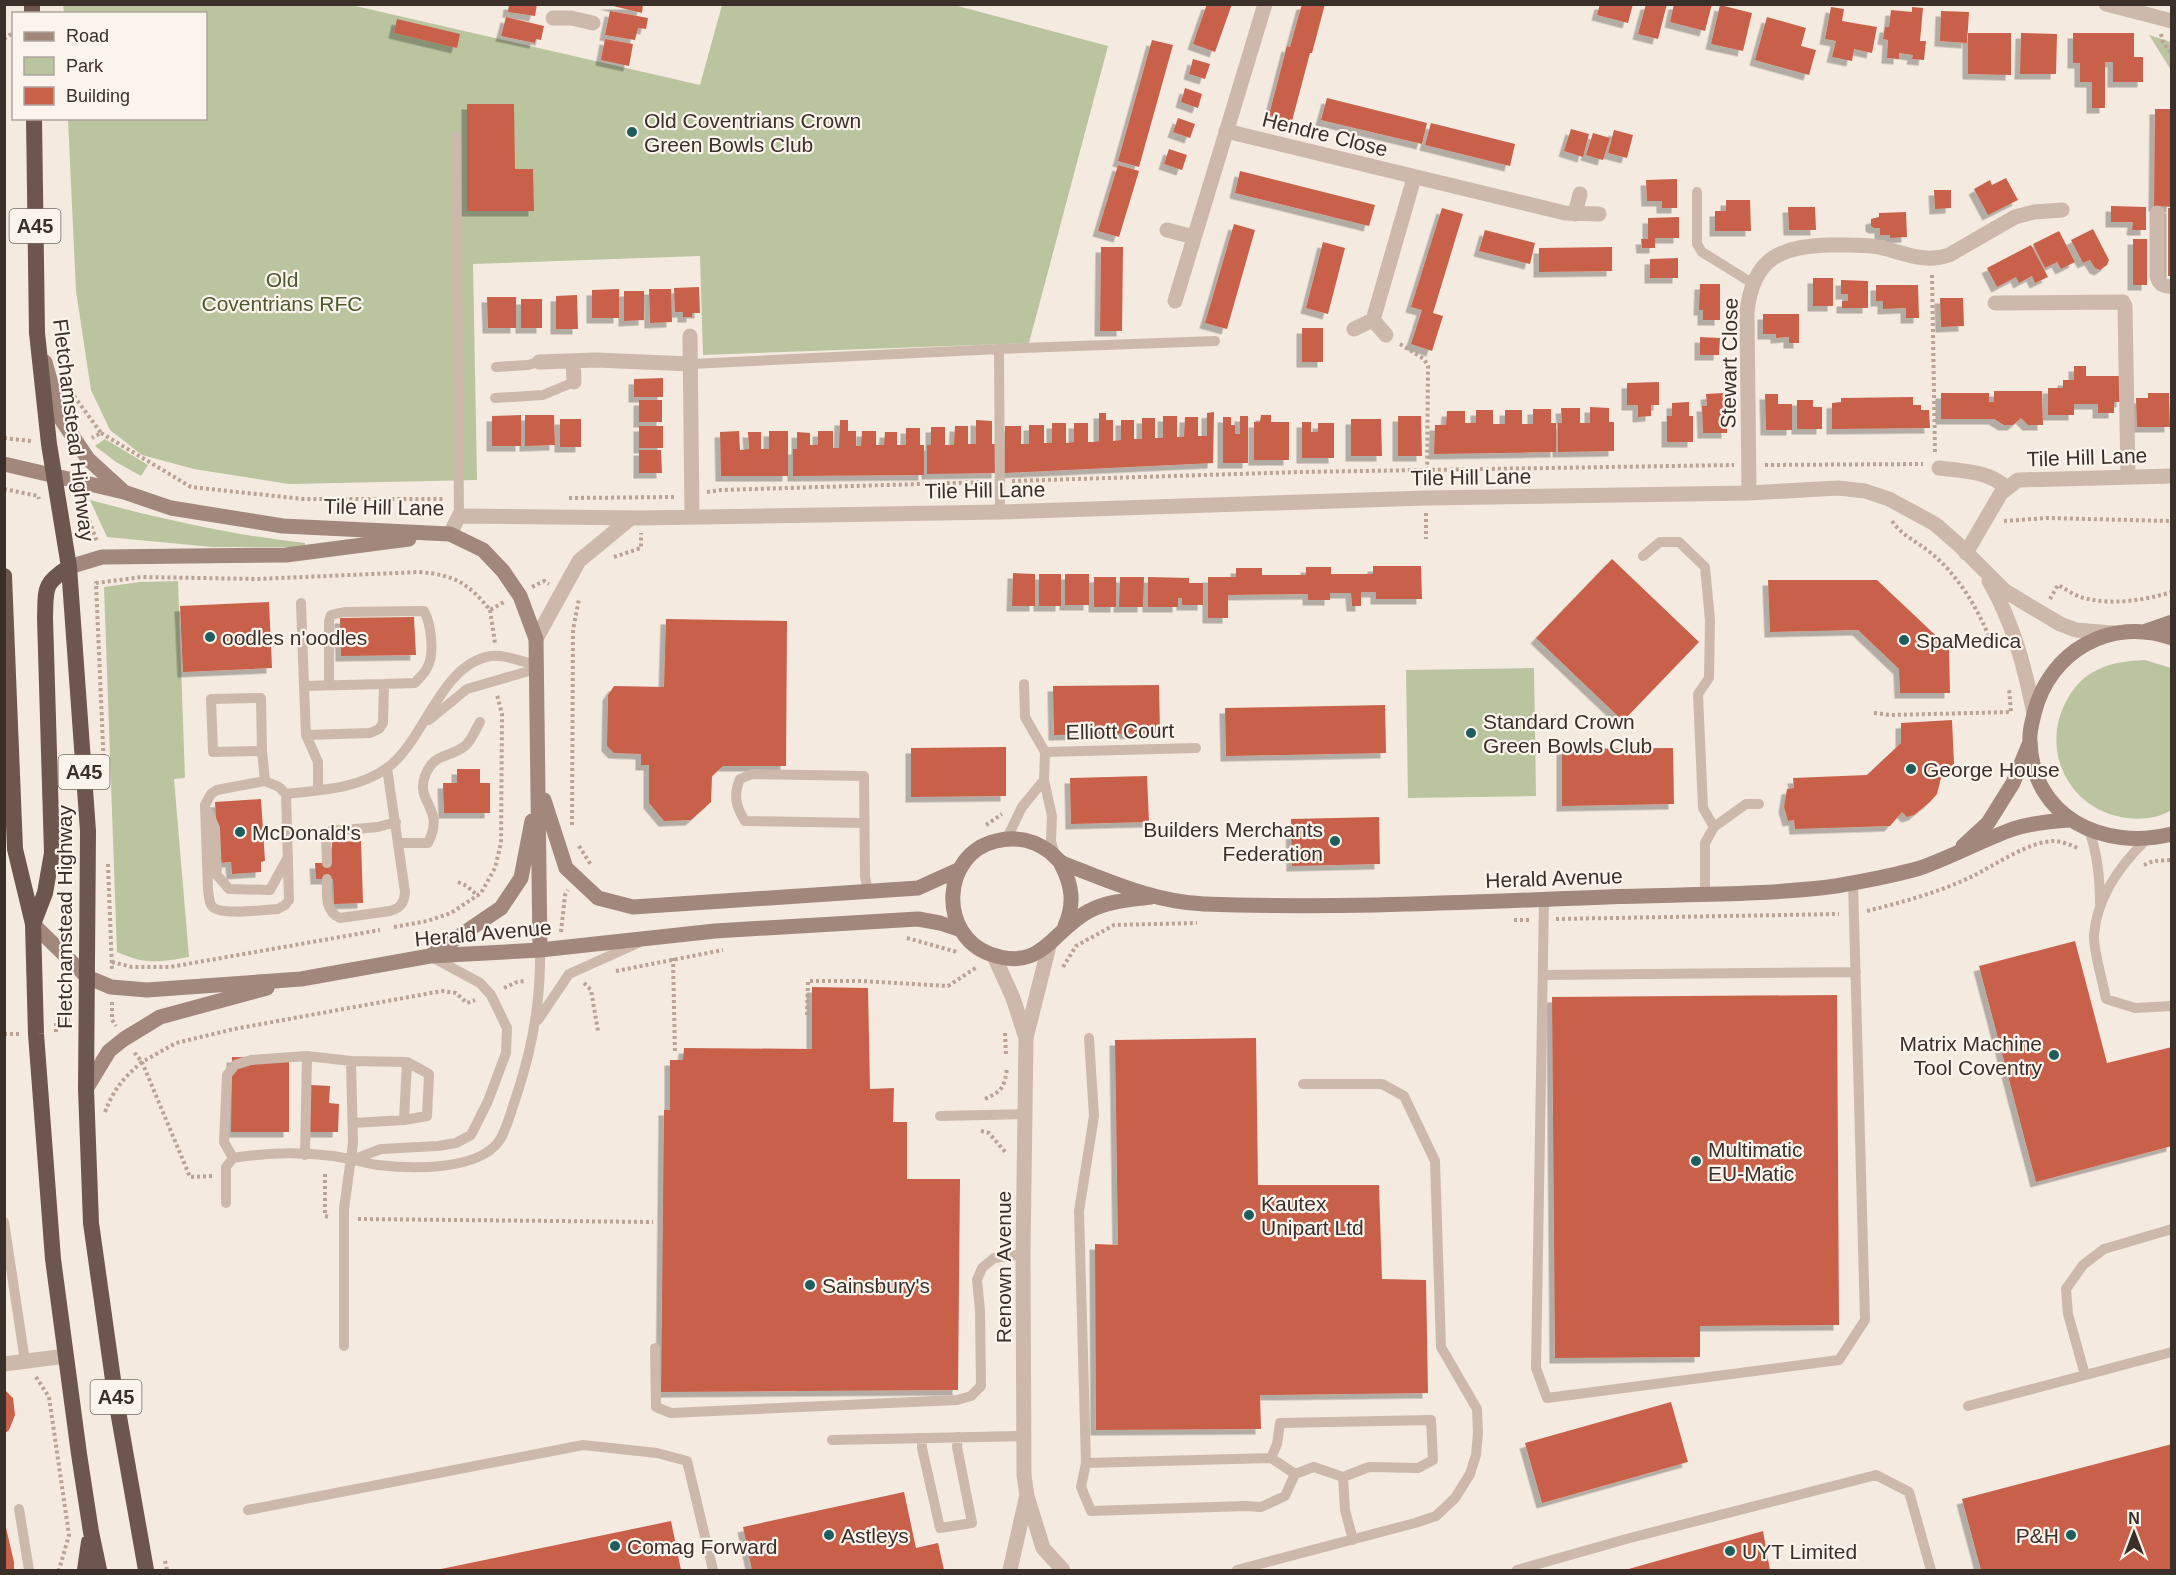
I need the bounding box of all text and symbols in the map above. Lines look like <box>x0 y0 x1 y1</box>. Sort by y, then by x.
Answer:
legend <box>12 12 207 120</box>
text: Road <box>66 26 109 46</box>
text: Park <box>66 56 104 76</box>
text: Building <box>66 86 130 106</box>
street label: Hendre Close <box>1260 107 1390 161</box>
place label: Old Coventrians Crown Green Bowls Club <box>644 109 861 156</box>
marker: Old Coventrians Crown Green Bowls Club <box>625 125 639 139</box>
road number: A45 <box>9 209 60 243</box>
park label: Old Coventrians RFC <box>201 268 363 315</box>
street label: Stewart Close <box>1716 297 1742 429</box>
street label: Fletchamstead Highway <box>49 317 99 543</box>
street label: Tile Hill Lane <box>2026 443 2148 471</box>
street label: Tile Hill Lane <box>1411 464 1531 490</box>
street label: Tile Hill Lane <box>925 477 1045 503</box>
street label: Tile Hill Lane <box>324 494 444 520</box>
place label: oodles n'oodles <box>222 626 367 649</box>
place label: SpaMedica <box>1916 629 2021 652</box>
marker: oodles n'oodles <box>203 630 217 644</box>
marker: SpaMedica <box>1897 633 1911 647</box>
place label: Standard Crown Green Bowls Club <box>1483 710 1652 757</box>
street label: Elliott Court <box>1066 719 1175 743</box>
marker: Standard Crown Green Bowls Club <box>1464 726 1478 740</box>
road number: A45 <box>58 755 110 789</box>
place label: George House <box>1923 758 2060 781</box>
marker: George House <box>1904 762 1918 776</box>
street label: Fletchamstead Highway <box>53 804 76 1029</box>
place label: Builders Merchants Federation <box>1143 818 1323 865</box>
place label: McDonald's <box>252 821 361 844</box>
marker: McDonald's <box>233 825 247 839</box>
marker: Builders Merchants Federation <box>1328 834 1342 848</box>
street label: Herald Avenue <box>1485 864 1623 892</box>
street label: Herald Avenue <box>414 916 552 950</box>
place label: Matrix Machine Tool Coventry <box>1900 1032 2042 1079</box>
marker: Matrix Machine Tool Coventry <box>2047 1048 2061 1062</box>
place label: Multimatic EU-Matic <box>1708 1138 1803 1185</box>
marker: Multimatic EU-Matic <box>1689 1154 1703 1168</box>
street label: Renown Avenue <box>992 1191 1015 1343</box>
place label: Kautex Unipart Ltd <box>1261 1192 1364 1239</box>
marker: Kautex Unipart Ltd <box>1242 1208 1256 1222</box>
place label: Sainsbury's <box>822 1274 930 1297</box>
marker: Sainsbury's <box>803 1278 817 1292</box>
road number: A45 <box>90 1380 142 1414</box>
north arrow <box>2104 1503 2164 1563</box>
text: N <box>2128 1510 2140 1527</box>
place label: Astleys <box>841 1524 909 1547</box>
place label: P&H <box>2016 1524 2059 1547</box>
marker: Astleys <box>822 1528 836 1542</box>
marker: P&H <box>2064 1528 2078 1542</box>
place label: Comag Forward <box>627 1535 778 1558</box>
marker: Comag Forward <box>608 1539 622 1553</box>
place label: UYT Limited <box>1742 1540 1857 1563</box>
marker: UYT Limited <box>1723 1544 1737 1558</box>

